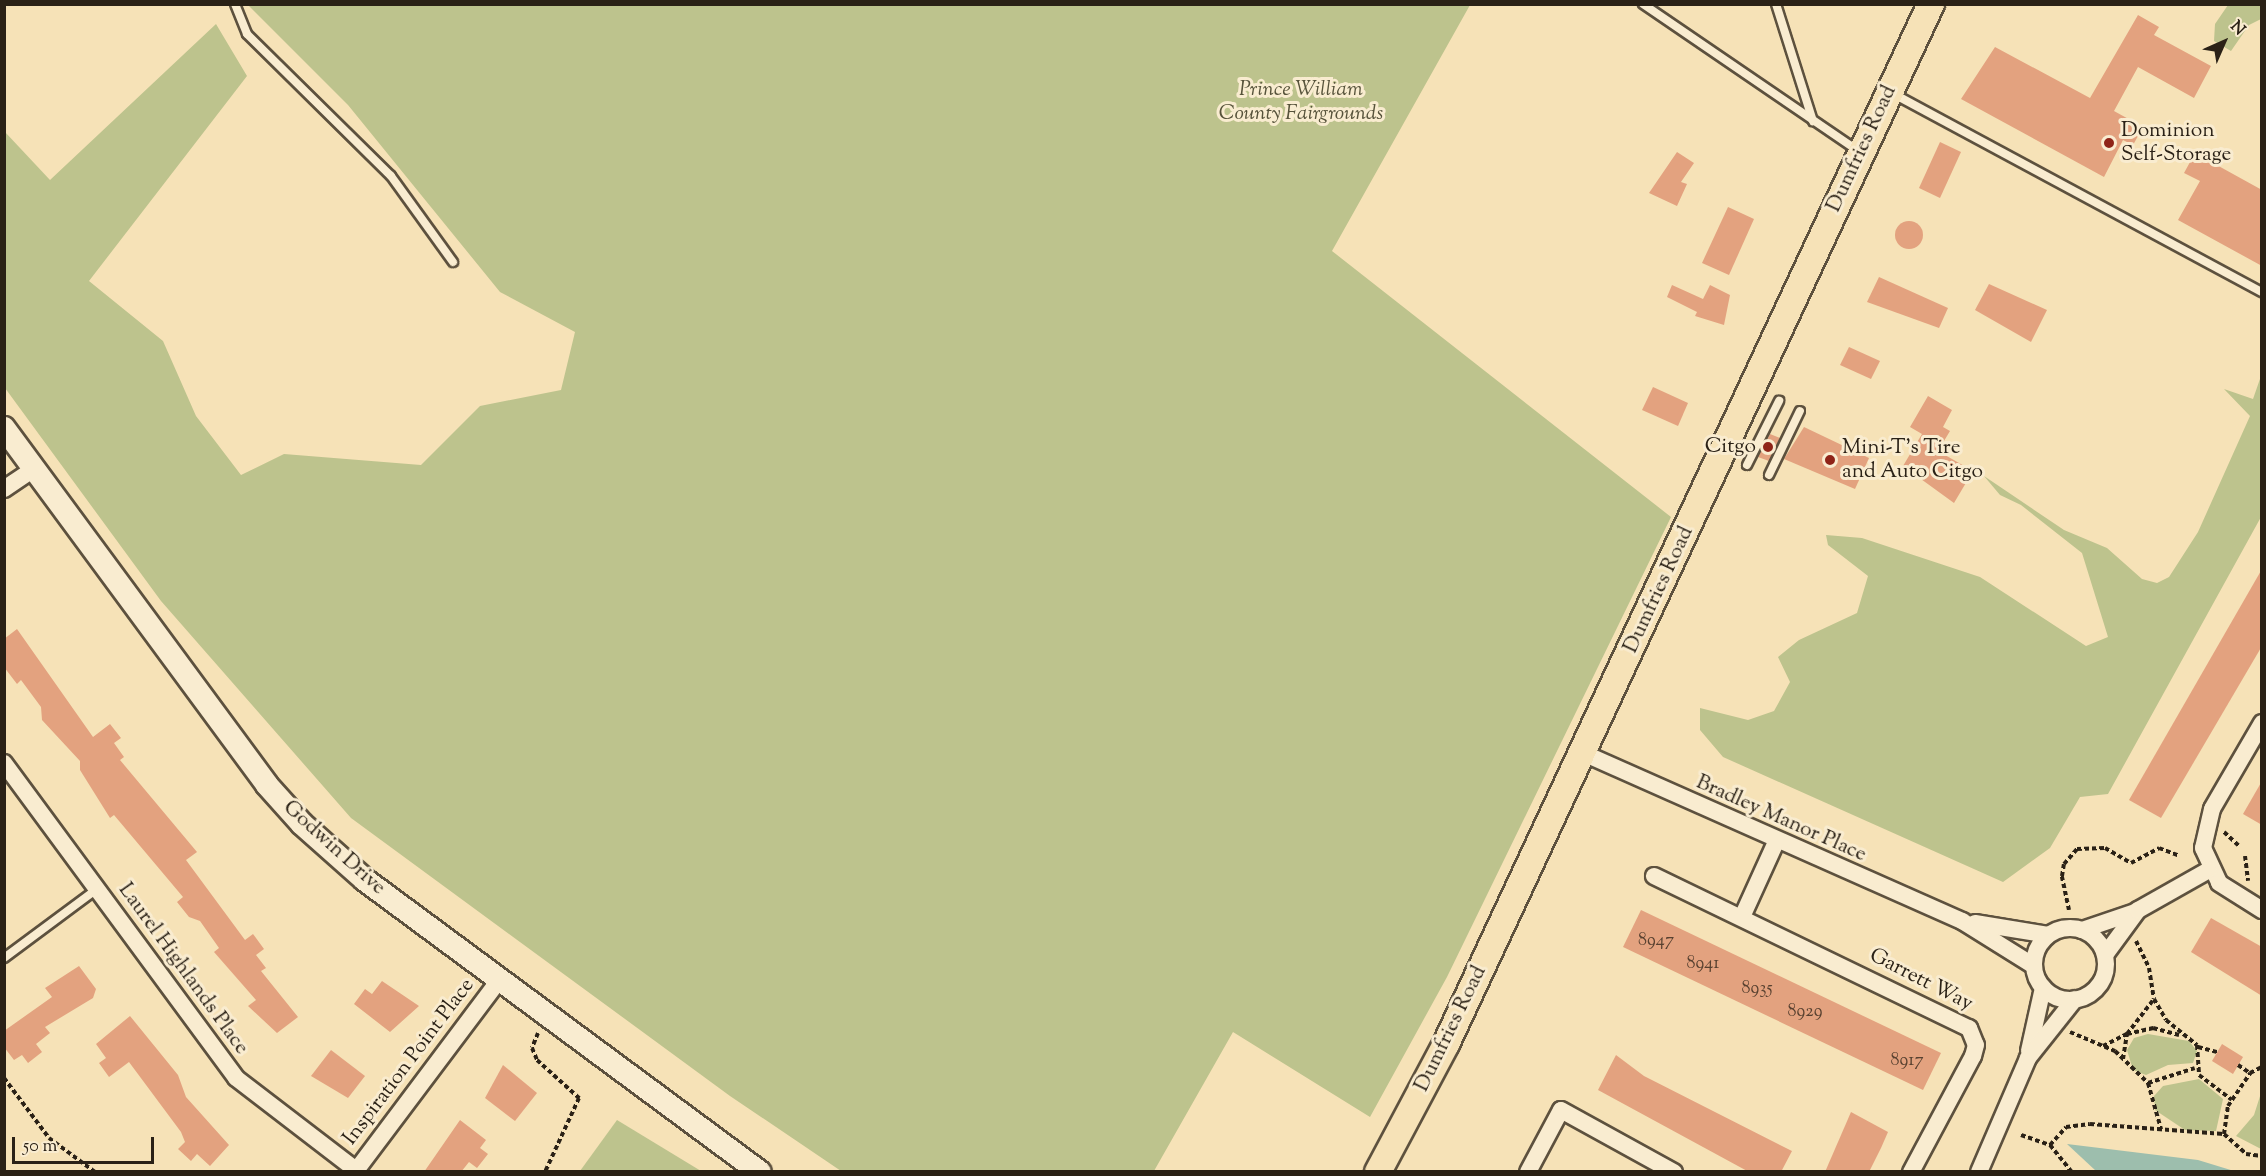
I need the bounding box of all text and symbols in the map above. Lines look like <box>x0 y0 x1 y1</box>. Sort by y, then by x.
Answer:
north arrow <box>2194 12 2254 72</box>
text: N <box>2224 16 2250 42</box>
park label: Prince William County Fairgrounds <box>1219 77 1383 127</box>
street label: Dumfries Road <box>1822 82 1902 216</box>
place label: Dominion Self-Storage <box>2121 118 2231 168</box>
marker: Dominion Self-Storage <box>2102 136 2116 150</box>
place label: Citgo <box>1705 434 1756 460</box>
place label: Mini-T's Tire and Auto Citgo <box>1842 435 1983 485</box>
marker: Citgo <box>1761 440 1775 454</box>
marker: Mini-T's Tire and Auto Citgo <box>1823 453 1837 467</box>
street label: Dumfries Road <box>1619 523 1699 657</box>
street label: Bradley Manor Place <box>1692 770 1870 868</box>
street label: Godwin Drive <box>277 795 391 901</box>
street label: Laurel Highlands Place <box>112 878 254 1060</box>
house number: 8947 <box>1638 930 1674 952</box>
street label: Garrett Way <box>1865 943 1977 1017</box>
house number: 8941 <box>1687 953 1719 975</box>
street label: Dumfries Road <box>1410 962 1492 1096</box>
street label: Inspiration Point Place <box>338 974 480 1150</box>
house number: 8935 <box>1741 978 1773 1000</box>
house number: 8929 <box>1788 1001 1822 1023</box>
house number: 8917 <box>1891 1050 1923 1072</box>
scale bar <box>15 1125 158 1163</box>
text: 50 m <box>23 1134 57 1160</box>

